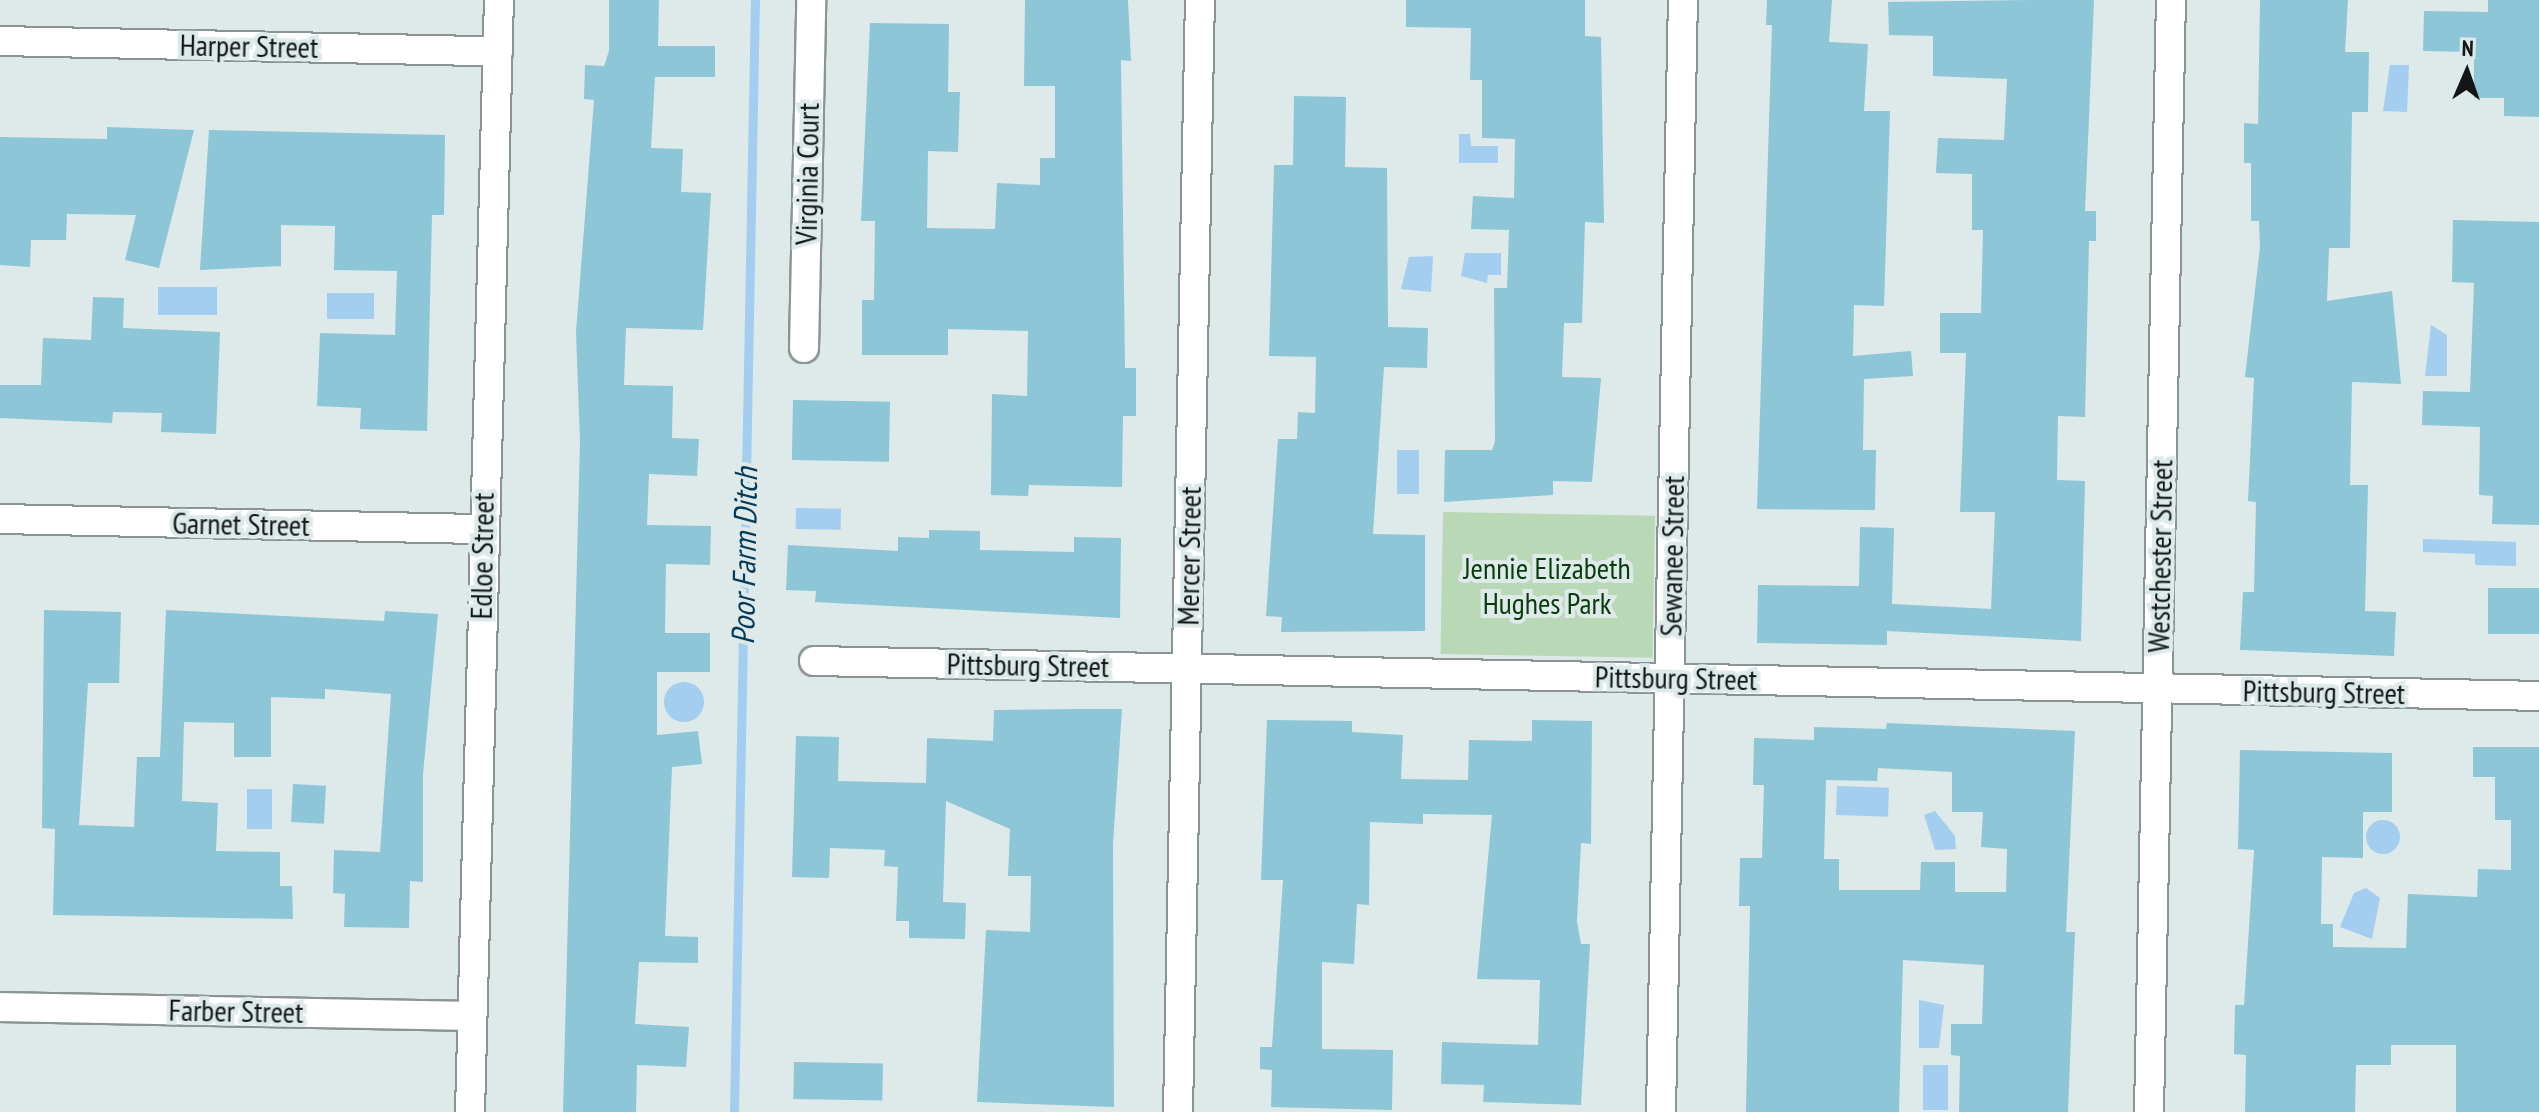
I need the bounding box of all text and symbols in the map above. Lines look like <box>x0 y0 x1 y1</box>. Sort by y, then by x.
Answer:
street label: Harper Street <box>179 27 319 65</box>
north arrow <box>2427 32 2507 112</box>
text: N <box>2461 34 2474 62</box>
street label: Virginia Court <box>788 103 826 245</box>
street label: Westchester Street <box>2140 459 2180 653</box>
water label: Poor Farm Ditch <box>723 467 765 645</box>
street label: Sewanee Street <box>1653 475 1691 637</box>
street label: Mercer Street <box>1170 486 1208 626</box>
street label: Edloe Street <box>463 492 501 620</box>
street label: Garnet Street <box>172 505 310 543</box>
park label: Jennie Elizabeth Hughes Park <box>1463 550 1631 620</box>
street label: Pittsburg Street <box>947 646 1109 684</box>
street label: Pittsburg Street <box>1595 659 1757 697</box>
street label: Pittsburg Street <box>2243 673 2405 711</box>
street label: Farber Street <box>168 992 304 1030</box>

